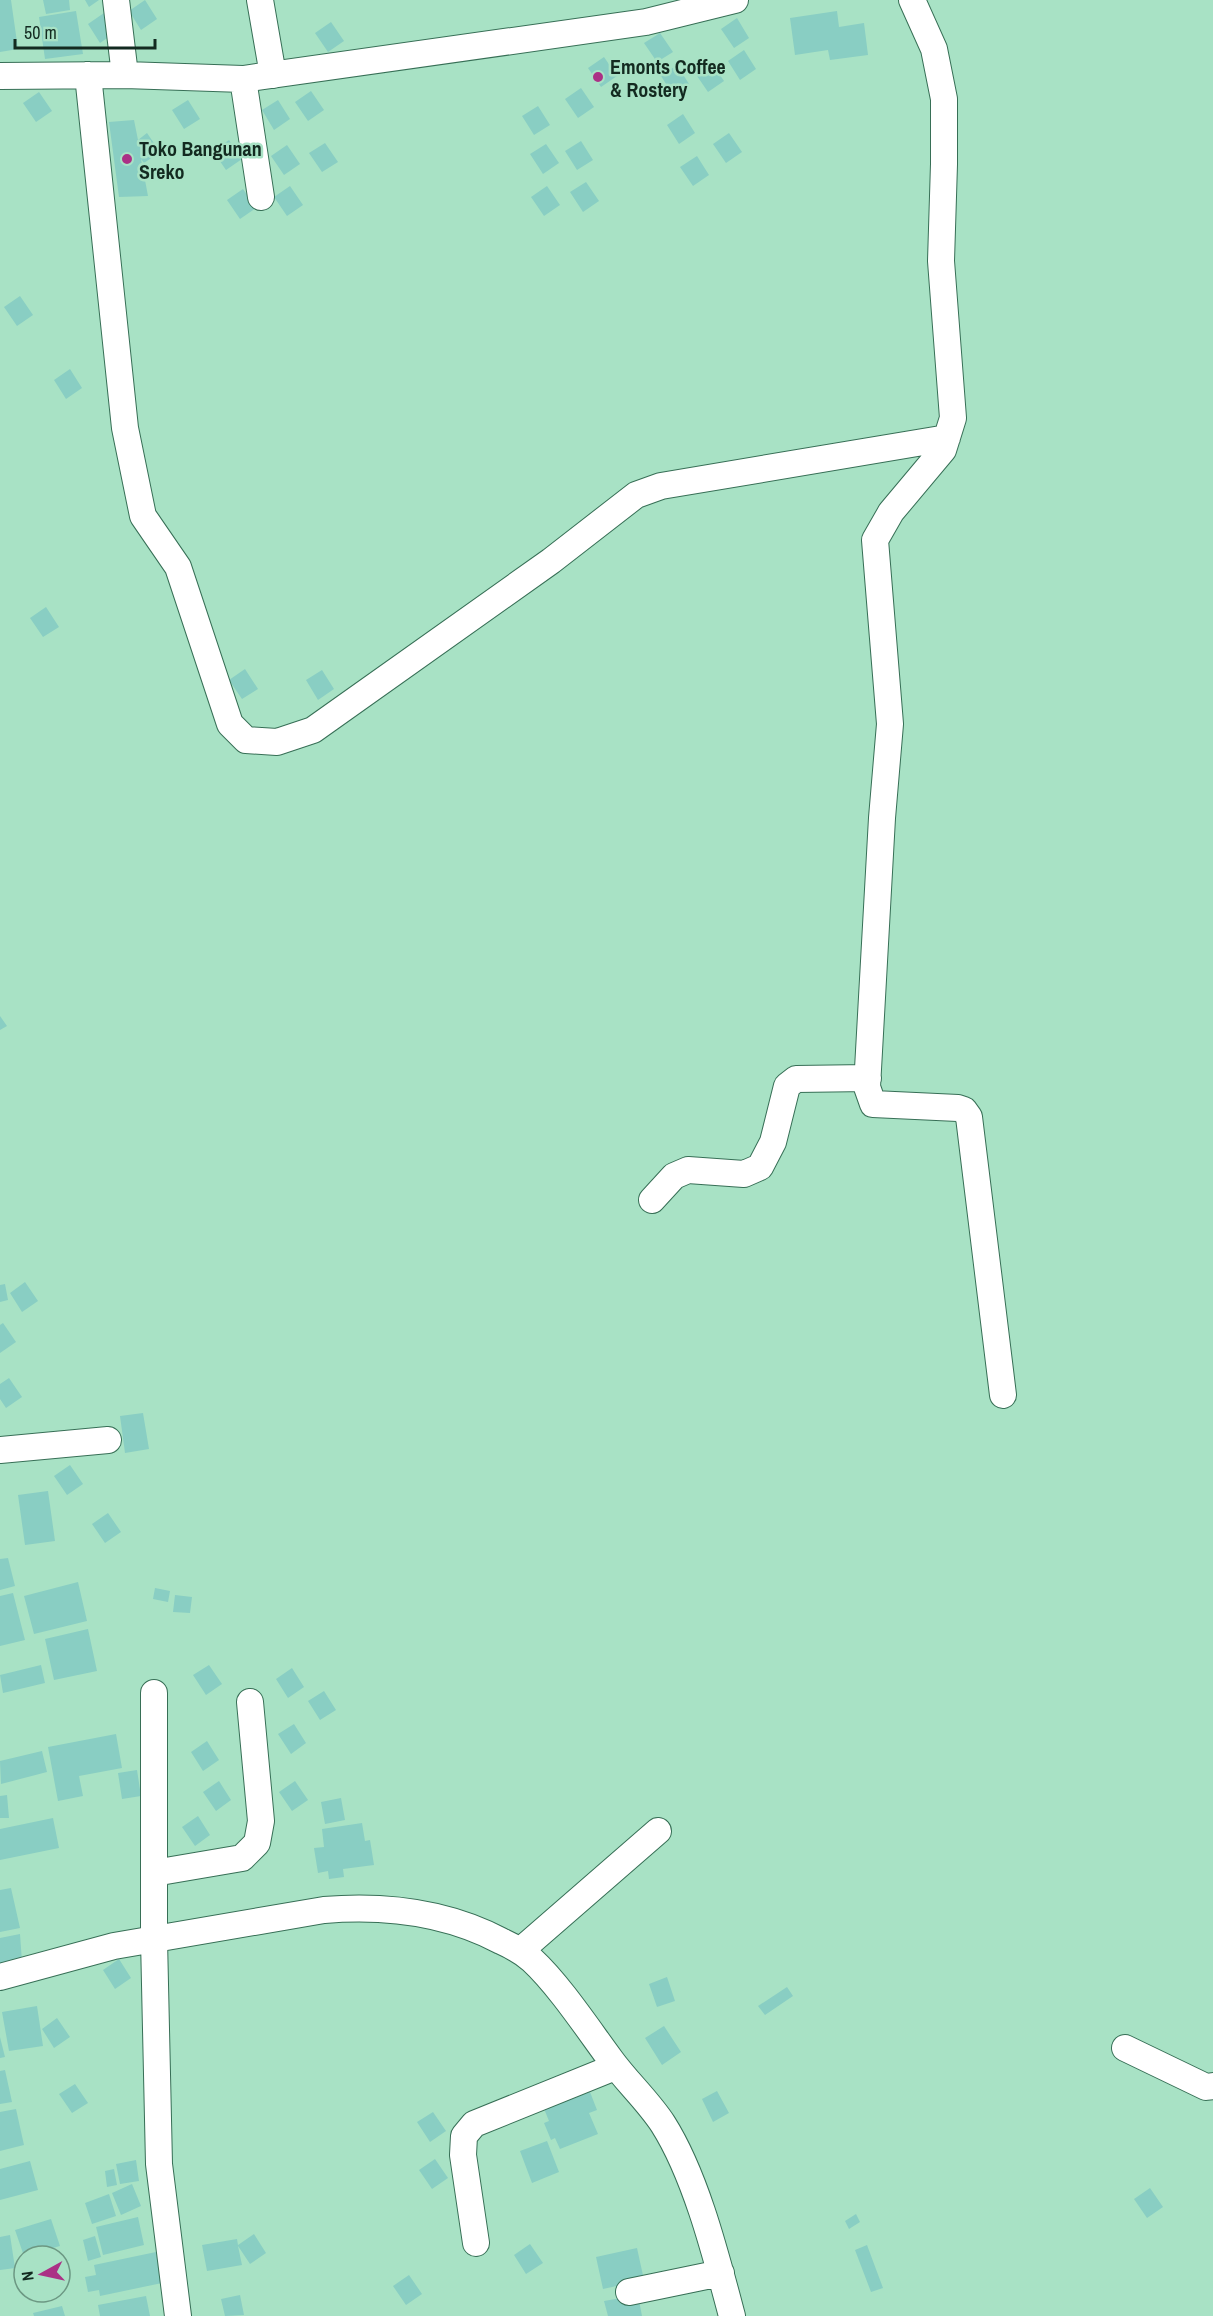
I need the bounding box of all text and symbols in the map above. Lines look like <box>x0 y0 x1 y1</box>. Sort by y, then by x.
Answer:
scale bar <box>15 12 154 50</box>
text: 50 m <box>24 20 57 45</box>
place label: Emonts Coffee & Rostery <box>610 53 726 103</box>
marker: Emonts Coffee & Rostery <box>591 70 605 84</box>
place label: Toko Bangunan Sreko <box>139 135 262 185</box>
marker: Toko Bangunan Sreko <box>120 152 134 166</box>
north arrow <box>12 2244 72 2304</box>
text: N <box>16 2270 39 2282</box>

